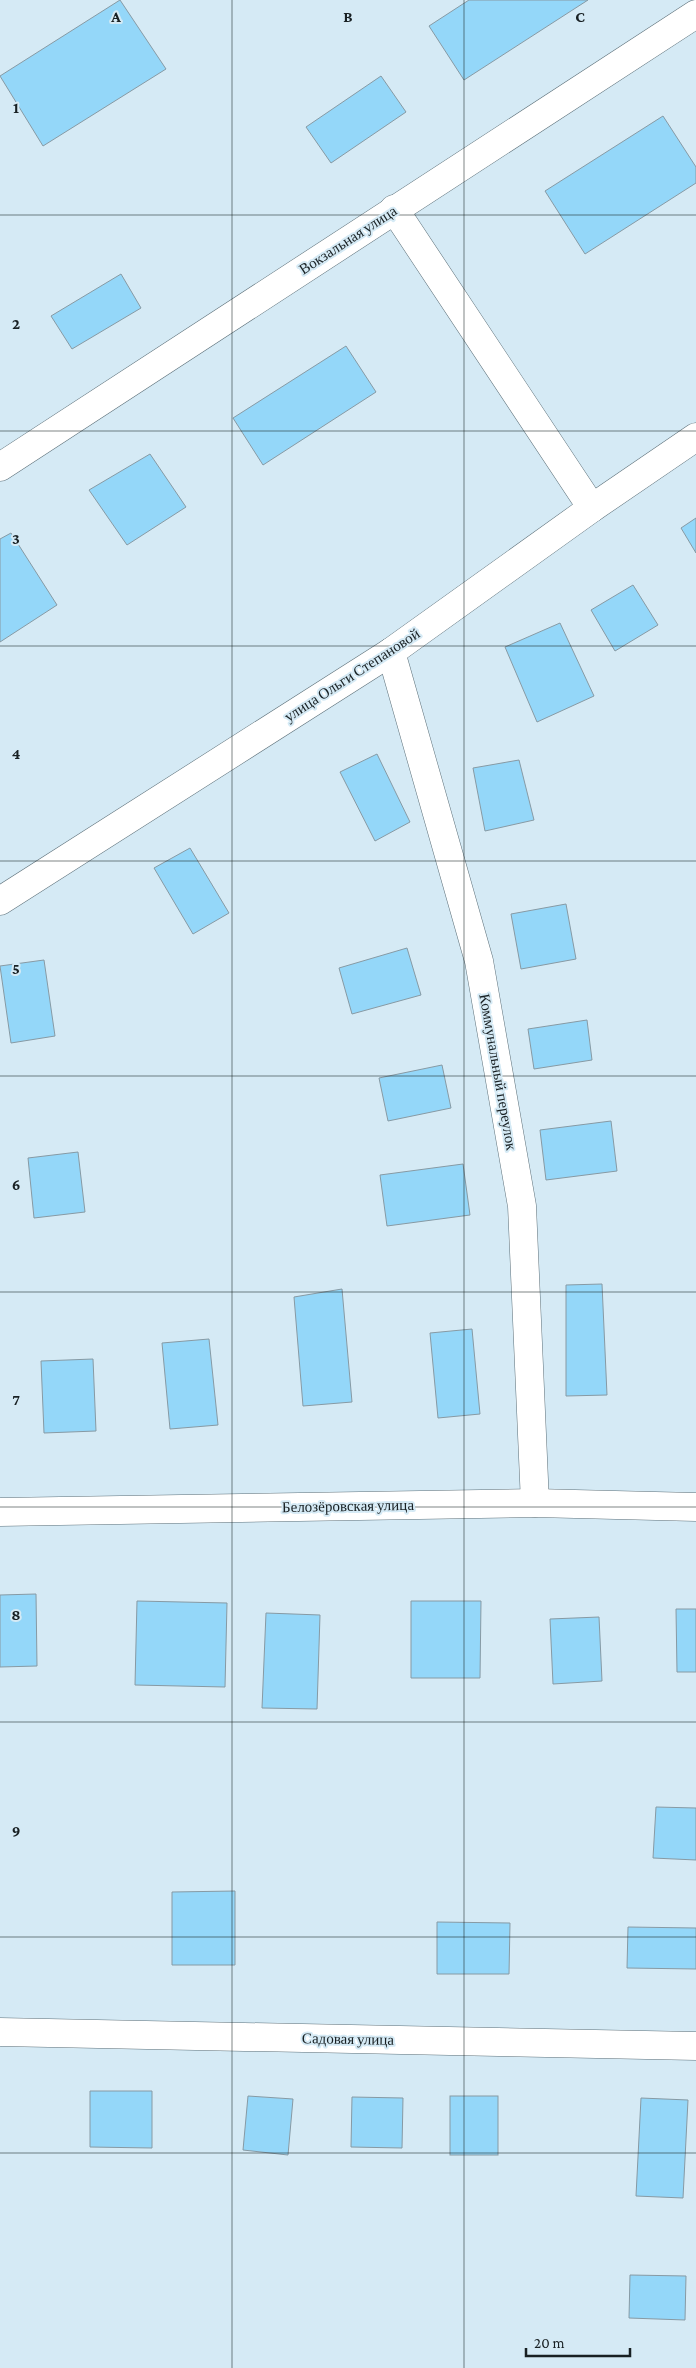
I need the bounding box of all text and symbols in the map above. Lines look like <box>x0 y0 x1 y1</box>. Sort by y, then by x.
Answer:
text: A <box>110 8 121 25</box>
text: B <box>343 8 353 25</box>
text: C <box>575 8 585 25</box>
text: 1 <box>13 99 19 116</box>
street label: Вокзальная улица <box>296 202 400 278</box>
text: 2 <box>12 315 20 332</box>
text: 3 <box>12 530 20 547</box>
street label: улица Ольги Степановой <box>281 625 423 725</box>
text: 4 <box>12 745 21 762</box>
text: 5 <box>12 960 20 977</box>
street label: Коммунальный переулок <box>476 992 520 1152</box>
text: 6 <box>12 1176 20 1193</box>
text: 7 <box>12 1391 20 1408</box>
street label: Белозёровская улица <box>282 1497 414 1515</box>
text: 8 <box>11 1606 21 1623</box>
text: 9 <box>12 1822 20 1839</box>
street label: Садовая улица <box>302 2030 395 2048</box>
scale bar <box>526 2326 630 2358</box>
text: 20 m <box>534 2335 565 2351</box>

